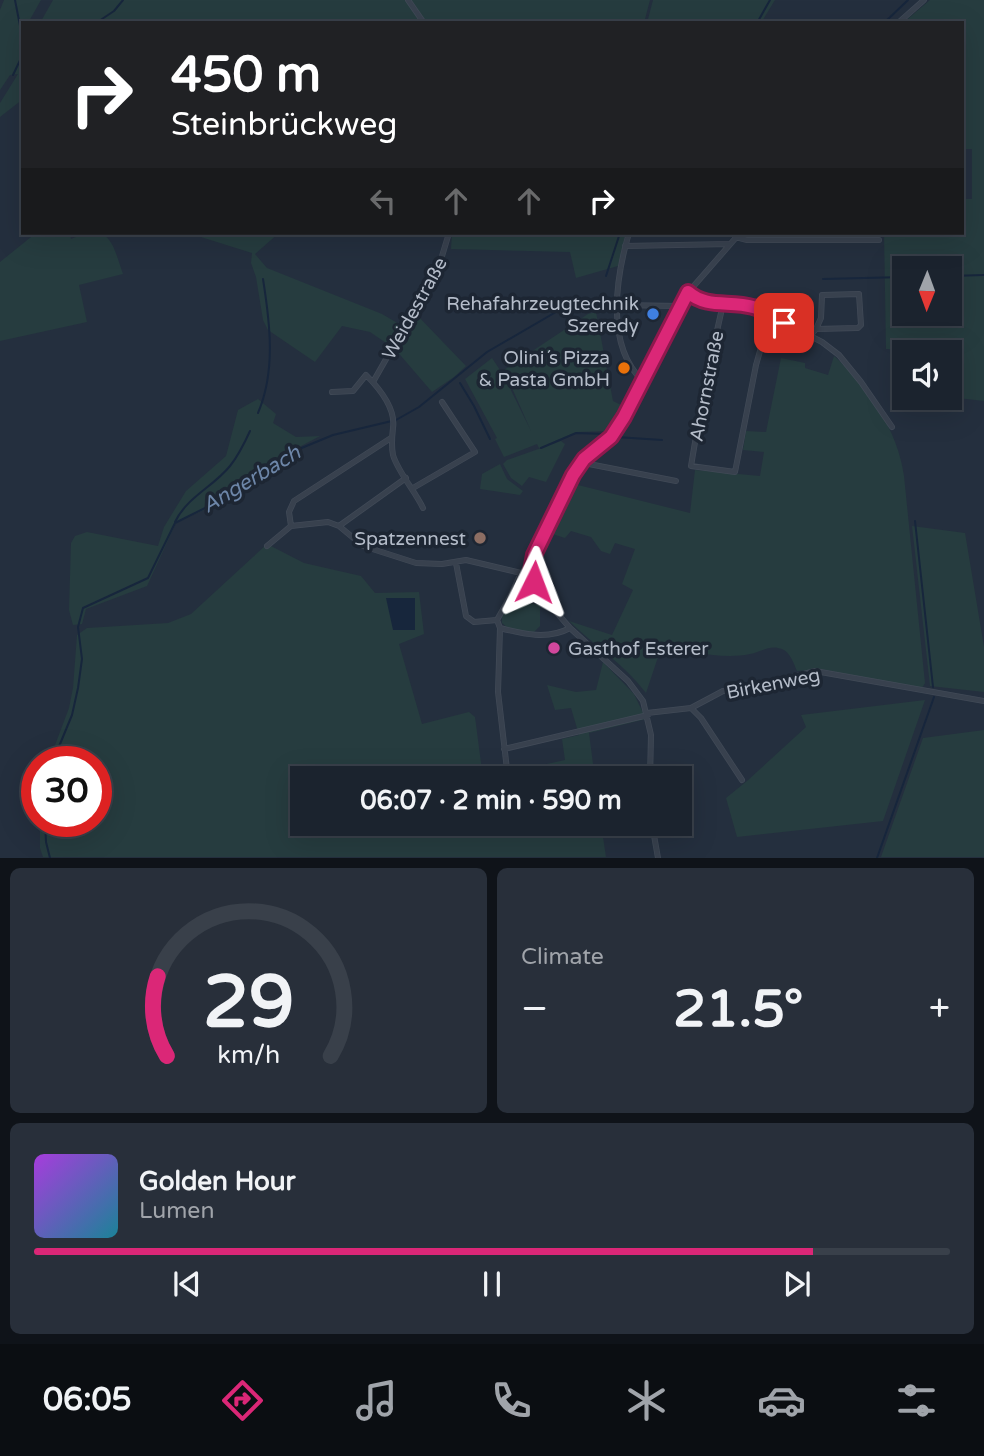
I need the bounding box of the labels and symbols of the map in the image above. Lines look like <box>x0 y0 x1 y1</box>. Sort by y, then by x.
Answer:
street label: Weidestraße <box>378 254 452 363</box>
north arrow <box>892 256 962 326</box>
place label: Rehafahrzeugtechnik Szeredy <box>446 293 639 337</box>
pin <box>754 293 814 353</box>
marker: Rehafahrzeugtechnik Szeredy <box>645 306 661 322</box>
street label: Ahornstraße <box>685 329 729 444</box>
place label: Olini´s Pizza & Pasta GmbH <box>478 347 610 391</box>
marker: Olini´s Pizza & Pasta GmbH <box>616 360 632 376</box>
water label: Angerbach <box>197 440 306 519</box>
place label: Spatzennest <box>354 528 466 550</box>
marker: Spatzennest <box>472 530 488 546</box>
position arrow <box>497 545 571 619</box>
place label: Gasthof Esterer <box>568 638 709 660</box>
marker: Gasthof Esterer <box>546 640 562 656</box>
street label: Birkenweg <box>724 664 822 704</box>
speed limit sign: 30 <box>21 746 112 837</box>

